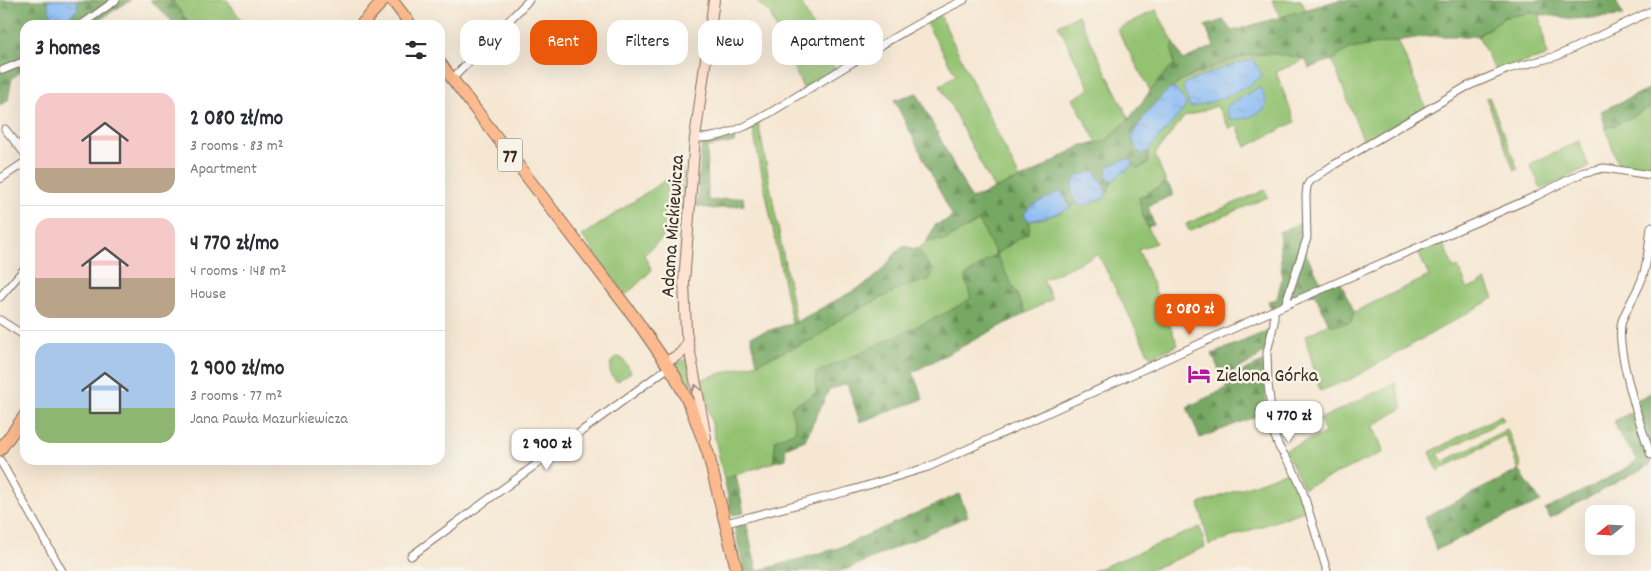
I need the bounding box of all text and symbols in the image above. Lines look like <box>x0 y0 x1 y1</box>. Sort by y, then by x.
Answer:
chip: Buy <box>460 20 520 65</box>
chip: Rent <box>530 20 597 65</box>
chip: Filters <box>607 20 688 65</box>
chip: New <box>698 20 762 65</box>
chip: Apartment <box>772 20 883 65</box>
text: 3 homes <box>35 35 101 65</box>
icon: filters <box>402 36 430 64</box>
text: 2 080 zł/mo <box>190 105 283 135</box>
icon: home <box>75 113 135 173</box>
text: 3 rooms · 83 m² <box>190 135 284 158</box>
road number: 77 <box>498 138 522 172</box>
street label: Adama Mickiewicza <box>655 153 693 299</box>
text: Apartment <box>190 158 257 181</box>
text: 4 770 zł/mo <box>190 230 279 260</box>
icon: home <box>75 238 135 298</box>
text: 4 rooms · 148 m² <box>190 260 286 283</box>
text: House <box>190 283 226 306</box>
pin: 2 080 zł <box>1138 294 1242 336</box>
text: 2 080 zł <box>1166 298 1214 321</box>
text: 2 900 zł/mo <box>190 355 284 385</box>
hotel icon: Zielona Górka <box>1186 361 1212 387</box>
icon: home <box>75 363 135 423</box>
place label: Zielona Górka <box>1216 363 1319 391</box>
one-way arrow <box>692 383 702 392</box>
text: 3 rooms · 77 m² <box>190 385 282 408</box>
pin: 4 770 zł <box>1237 400 1341 443</box>
text: 4 770 zł <box>1266 405 1312 428</box>
text: Jana Pawła Mazurkiewicza <box>190 408 348 431</box>
pin: 2 900 zł <box>495 428 599 471</box>
text: 2 900 zł <box>522 433 572 456</box>
north arrow <box>1585 505 1635 555</box>
map controls <box>1585 505 1635 555</box>

